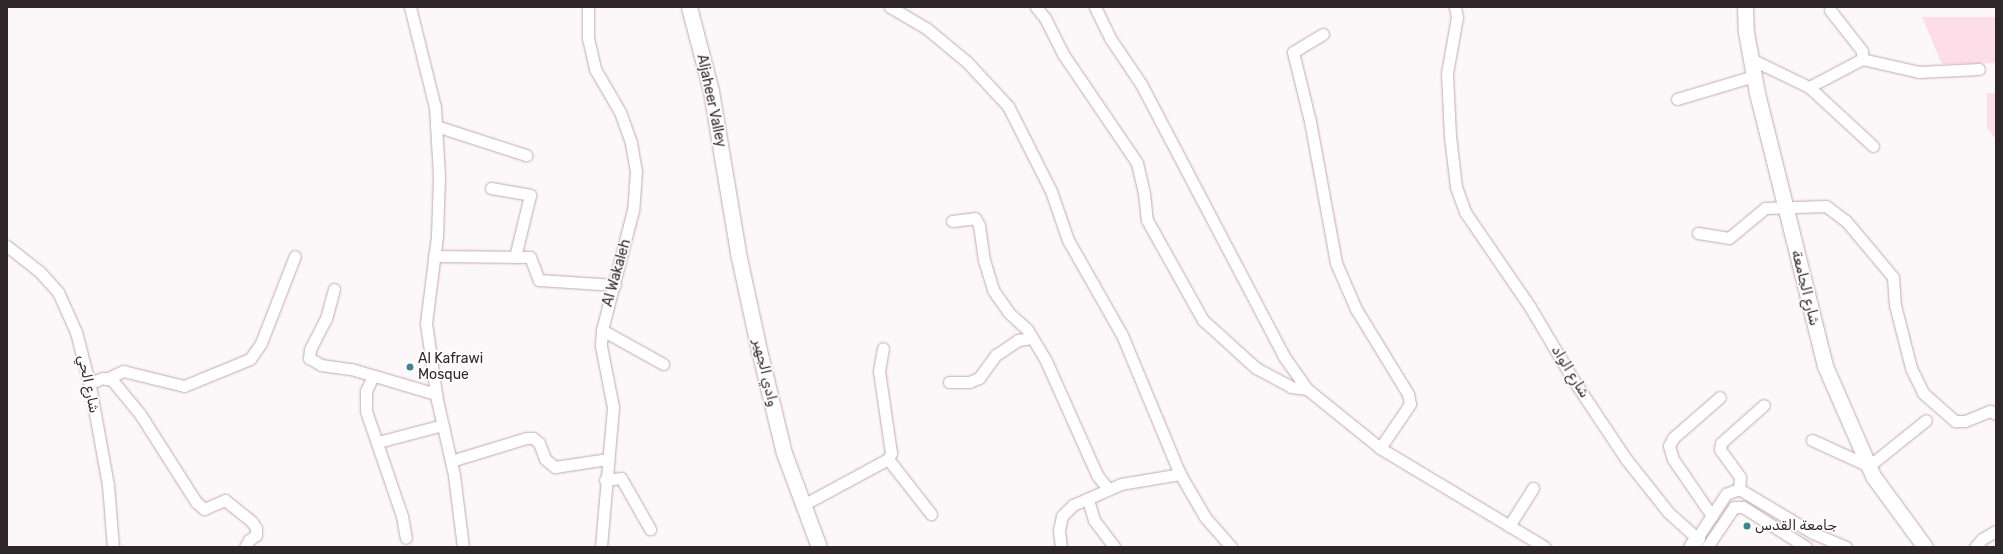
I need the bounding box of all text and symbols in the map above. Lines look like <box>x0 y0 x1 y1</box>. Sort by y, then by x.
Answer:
street label: Aljaheer Valley <box>693 53 729 149</box>
street label: Al Wakaleh <box>599 237 635 309</box>
street label: شارع الجامعة <box>1787 248 1823 328</box>
street label: وادي الجهير <box>749 338 781 408</box>
street label: شارع الواد <box>1547 343 1593 401</box>
place label: Al Kafrawi Mosque <box>418 351 483 384</box>
street label: شارع الحي <box>74 353 102 415</box>
marker: Al Kafrawi Mosque <box>405 362 415 372</box>
place label: جامعة القدس <box>1755 518 1837 534</box>
marker: جامعة القدس <box>1742 521 1752 531</box>

